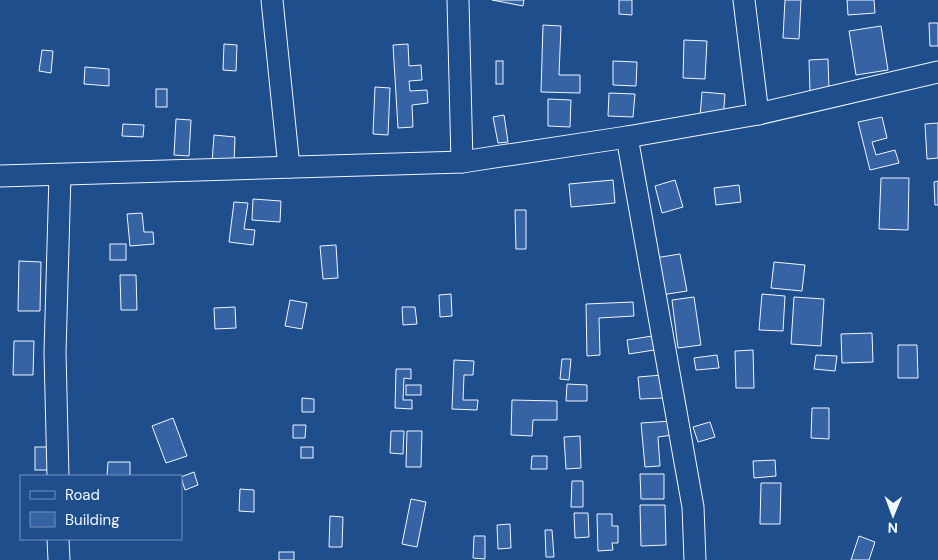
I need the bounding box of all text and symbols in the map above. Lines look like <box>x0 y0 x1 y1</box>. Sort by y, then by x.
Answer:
legend <box>20 475 182 540</box>
text: Road <box>65 485 100 505</box>
north arrow <box>868 490 918 540</box>
text: Building <box>65 510 120 530</box>
text: N <box>888 519 898 537</box>

